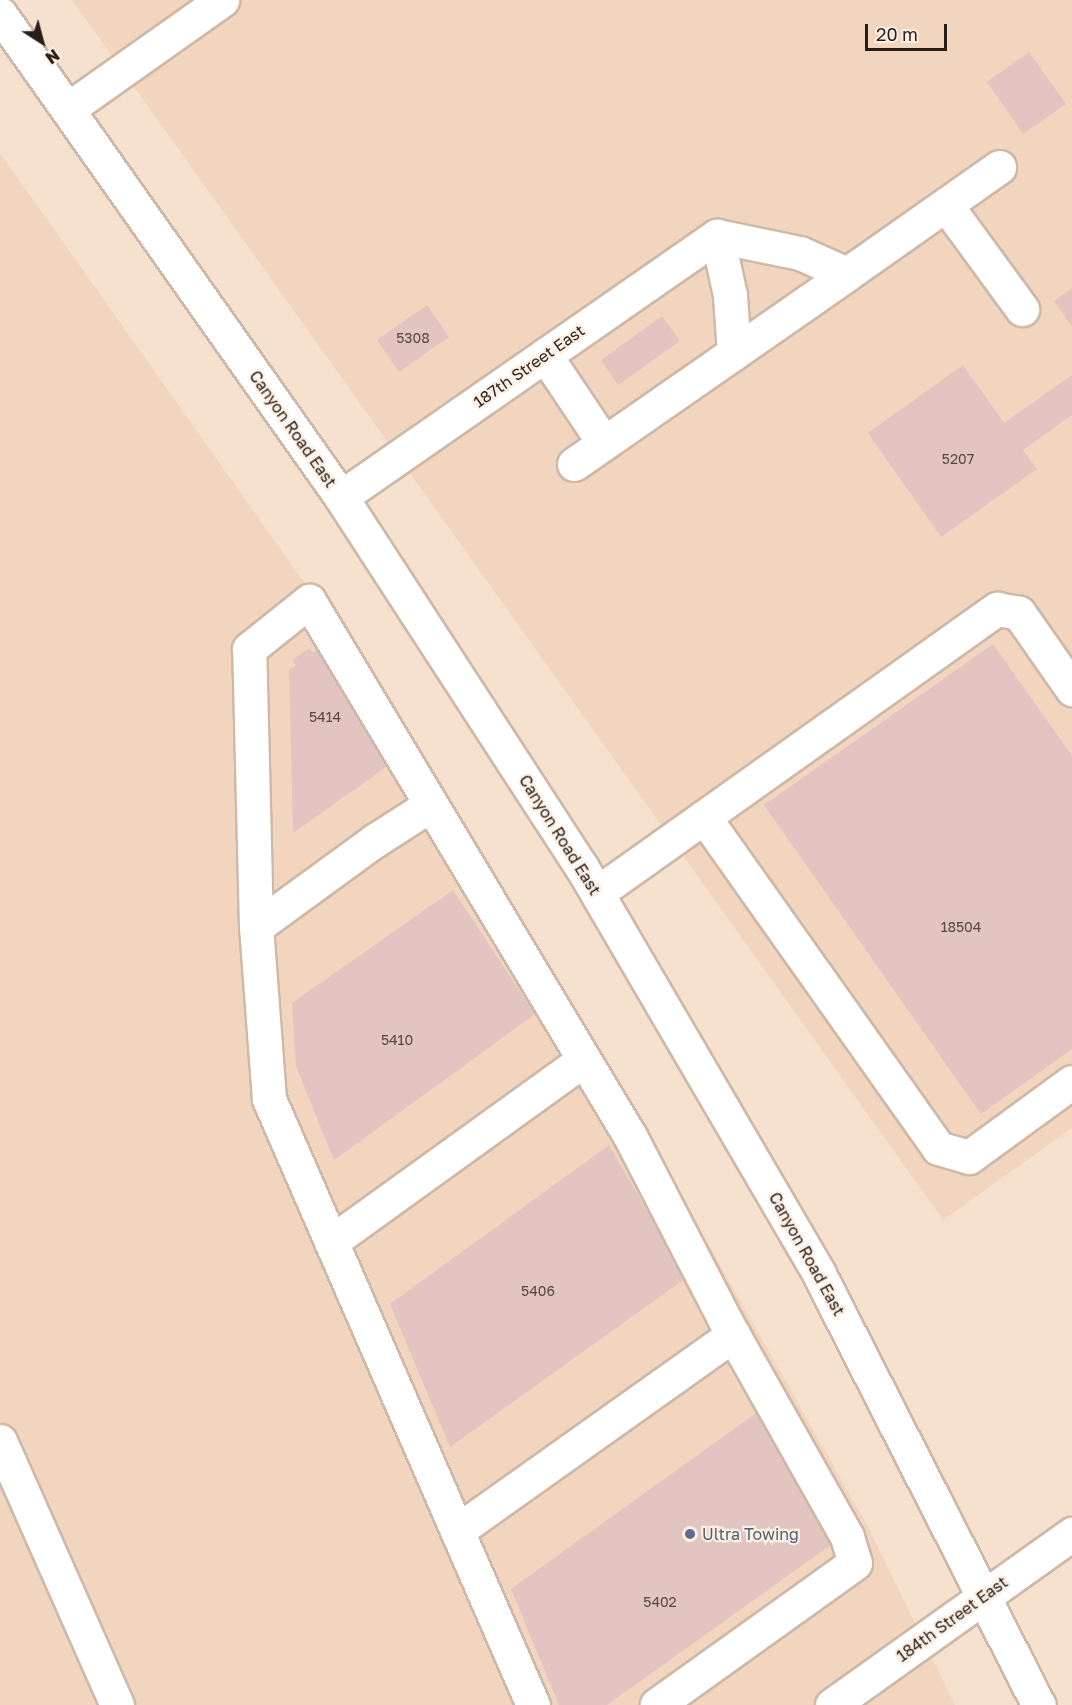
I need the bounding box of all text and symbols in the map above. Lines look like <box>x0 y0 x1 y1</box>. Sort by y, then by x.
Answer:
north arrow <box>12 12 72 72</box>
scale bar <box>868 12 950 50</box>
text: 20 m <box>876 23 918 45</box>
text: N <box>42 45 63 68</box>
street label: 187th Street East <box>470 321 588 411</box>
house number: 5308 <box>396 330 430 346</box>
street label: Canyon Road East <box>245 367 341 491</box>
house number: 5207 <box>942 451 974 467</box>
house number: 5414 <box>309 709 341 725</box>
street label: Canyon Road East <box>515 771 605 899</box>
house number: 18504 <box>941 919 981 935</box>
house number: 5410 <box>381 1032 413 1048</box>
street label: Canyon Road East <box>765 1189 849 1319</box>
house number: 5406 <box>521 1283 555 1299</box>
place label: Ultra Towing <box>702 1524 799 1544</box>
marker: Ultra Towing <box>683 1527 697 1541</box>
street label: 184th Street East <box>893 1572 1011 1666</box>
house number: 5402 <box>643 1594 677 1610</box>

